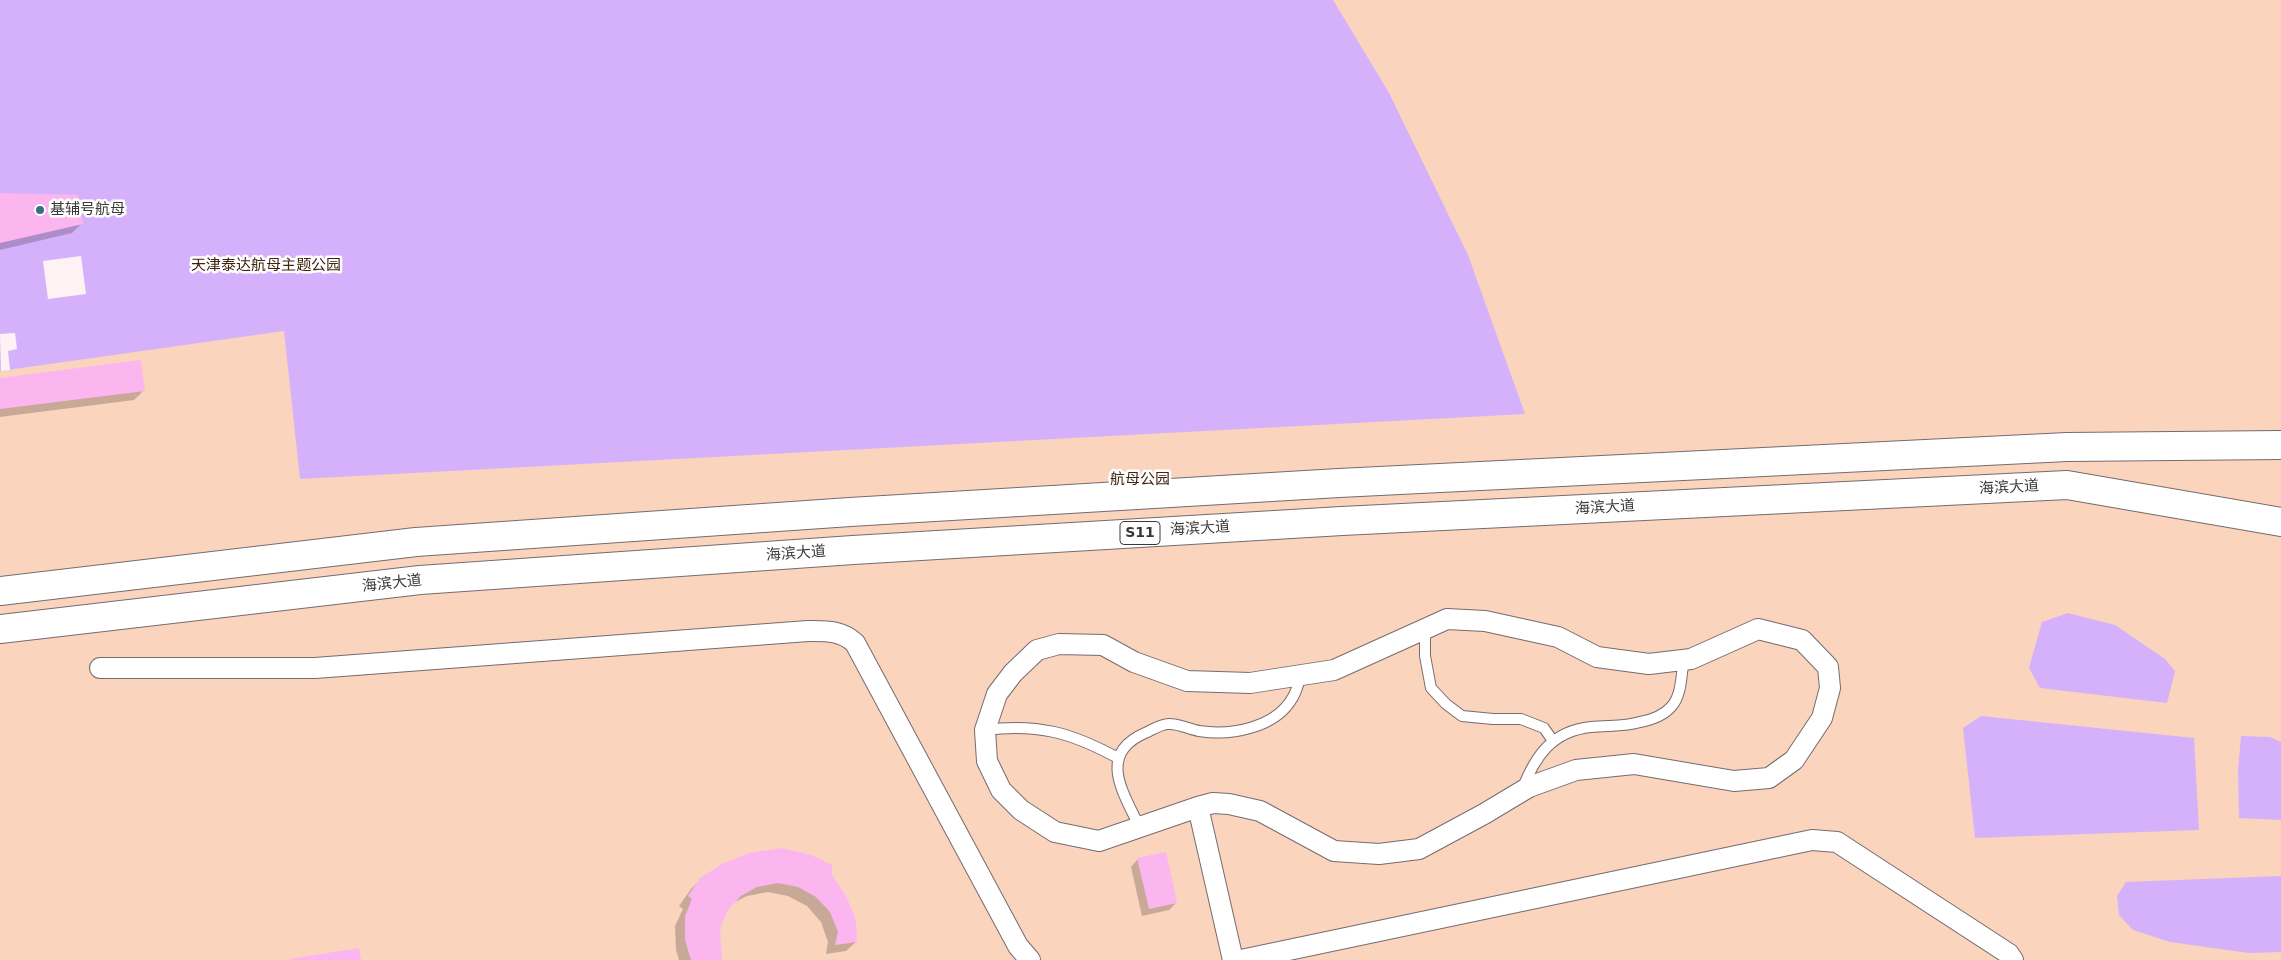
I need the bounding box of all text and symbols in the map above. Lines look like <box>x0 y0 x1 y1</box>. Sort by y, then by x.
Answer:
place label: 基辅号航母 <box>50 201 125 219</box>
marker: 基辅号航母 <box>34 204 46 216</box>
park label: 天津泰达航母主题公园 <box>191 257 341 275</box>
park label: 航母公园 <box>1110 471 1170 489</box>
street label: 海滨大道 <box>1979 477 2039 499</box>
street label: 海滨大道 <box>1575 497 1635 519</box>
street label: 海滨大道 <box>1170 518 1230 540</box>
road number: S11 <box>1120 522 1160 544</box>
street label: 海滨大道 <box>765 543 827 565</box>
street label: 海滨大道 <box>361 572 423 596</box>

